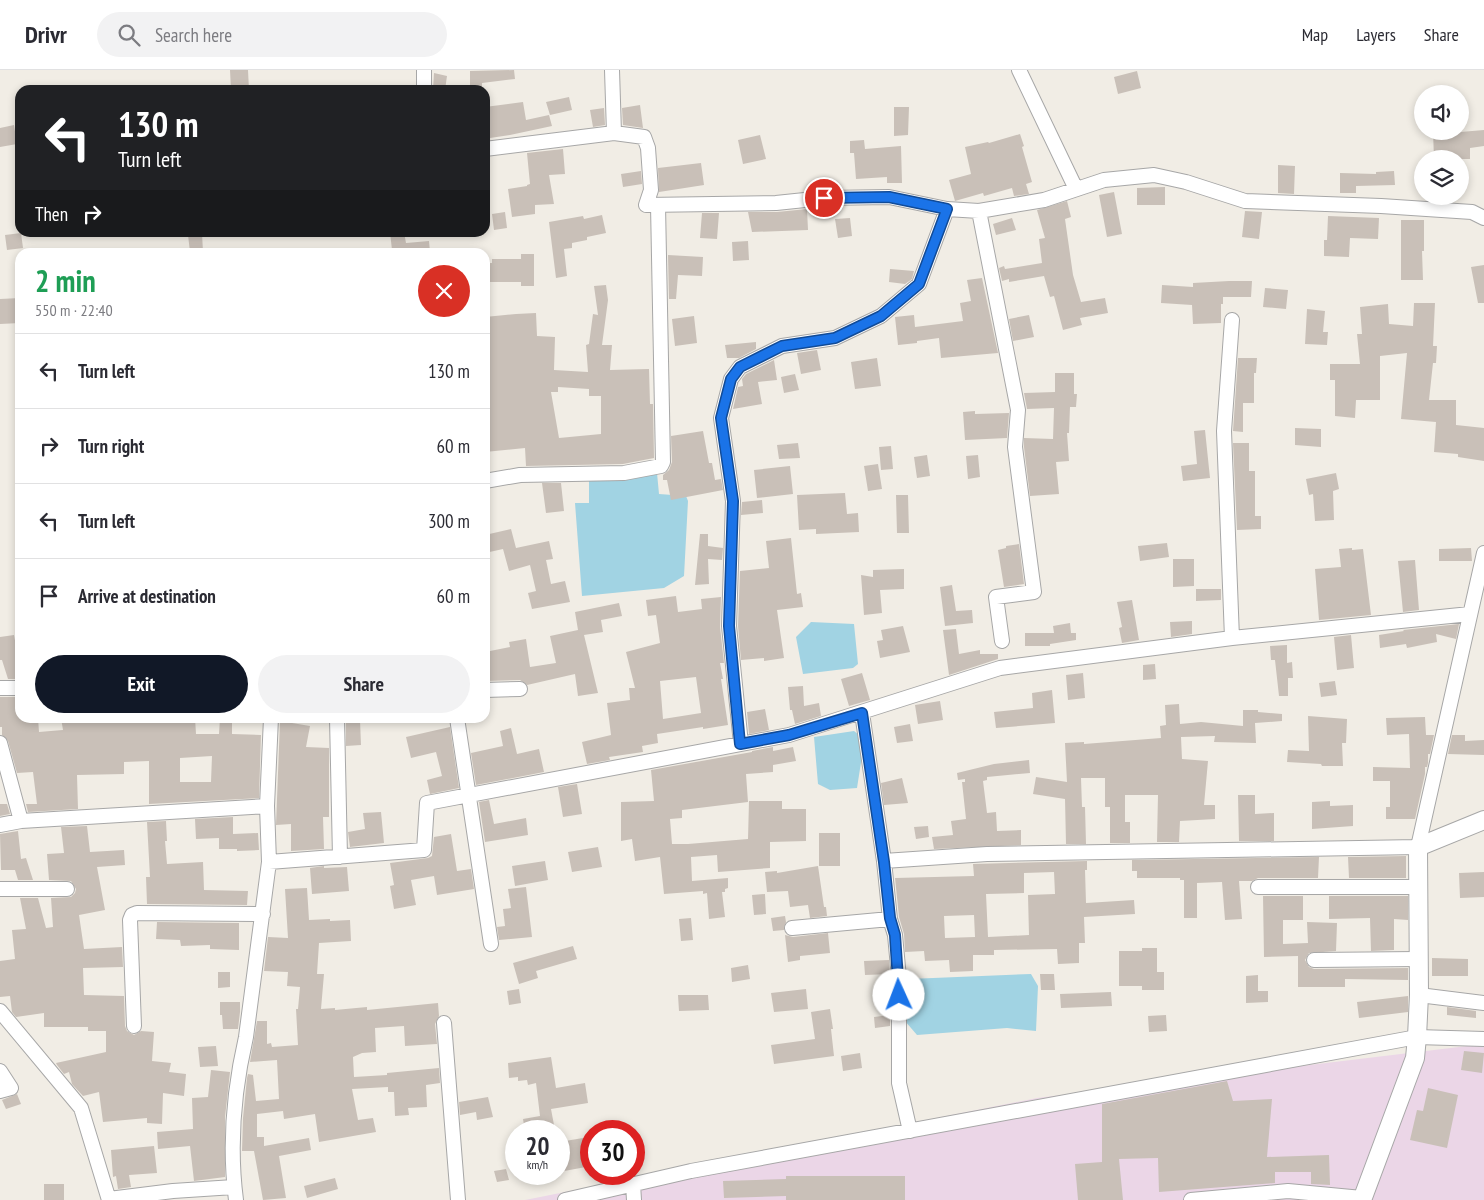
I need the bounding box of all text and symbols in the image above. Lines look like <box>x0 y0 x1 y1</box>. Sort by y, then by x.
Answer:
search box <box>97 12 447 57</box>
text: Drivr <box>25 19 67 50</box>
icon: search <box>115 21 143 49</box>
text: Search here <box>155 23 232 47</box>
text: Map <box>1302 23 1328 46</box>
text: Layers <box>1356 23 1396 46</box>
text: Share <box>1424 23 1459 46</box>
map controls <box>1414 85 1469 205</box>
button: sound <box>1414 85 1469 140</box>
text: 130 m <box>118 101 199 147</box>
icon: left <box>35 105 100 170</box>
text: Turn left <box>118 145 182 173</box>
button: layers <box>1414 150 1469 205</box>
pin <box>803 177 845 219</box>
icon: arrive <box>810 184 838 212</box>
icon: right <box>78 200 106 228</box>
text: Then <box>35 202 68 226</box>
text: 2 min <box>35 261 96 300</box>
button: close <box>418 265 470 317</box>
text: 550 m · 22:40 <box>35 300 113 320</box>
icon: left <box>35 357 63 385</box>
text: Turn left <box>78 359 135 383</box>
text: 130 m <box>428 359 470 383</box>
icon: right <box>35 432 63 460</box>
text: Turn right <box>78 434 144 458</box>
text: 60 m <box>437 434 470 458</box>
icon: left <box>35 507 63 535</box>
text: Turn left <box>78 509 135 533</box>
text: 300 m <box>428 509 470 533</box>
icon: arrive <box>35 582 63 610</box>
text: Arrive at destination <box>78 584 216 608</box>
text: 60 m <box>437 584 470 608</box>
button: Exit <box>35 655 248 713</box>
button: Share <box>258 655 470 713</box>
position arrow <box>872 968 924 1020</box>
speed limit sign: 30 <box>580 1120 645 1185</box>
text: 20 <box>526 1130 549 1162</box>
text: km/h <box>527 1157 548 1172</box>

